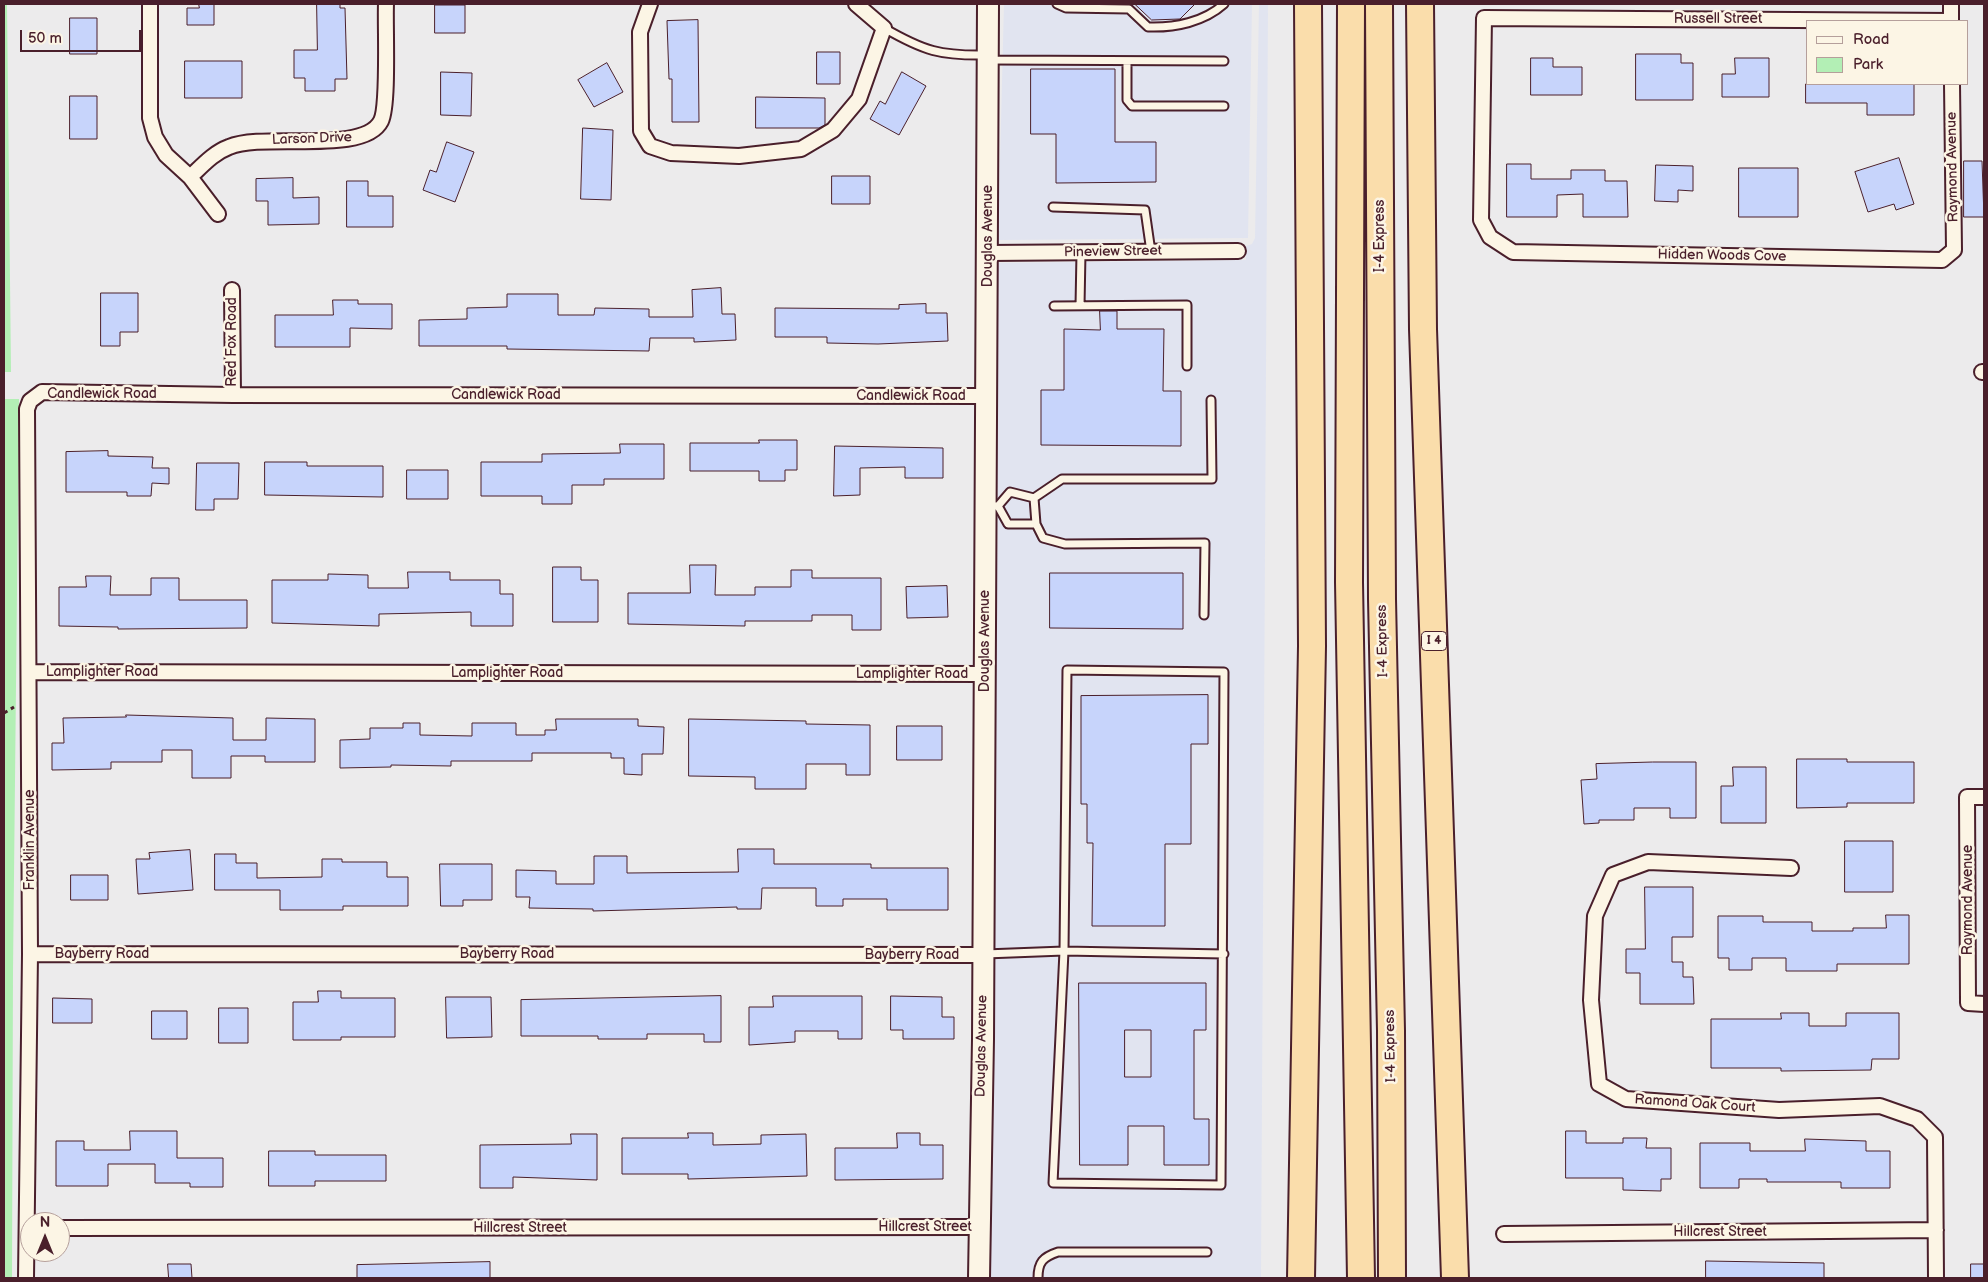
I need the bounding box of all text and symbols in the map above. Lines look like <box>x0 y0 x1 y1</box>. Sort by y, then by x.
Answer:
street label: Russell Street <box>1674 11 1762 27</box>
scale bar <box>22 20 144 52</box>
legend <box>1806 20 1968 85</box>
text: 50 m <box>28 29 62 48</box>
text: Road <box>1853 30 1889 49</box>
text: Park <box>1853 55 1883 74</box>
street label: Raymond Avenue <box>1944 112 1962 222</box>
street label: Larson Drive <box>272 129 352 149</box>
street label: Douglas Avenue <box>980 185 996 287</box>
street label: I-4 Express <box>1372 200 1388 272</box>
street label: Pineview Street <box>1064 243 1162 261</box>
street label: Hidden Woods Cove <box>1657 246 1787 266</box>
street label: Red Fox Road <box>224 297 240 387</box>
street label: Candlewick Road <box>47 386 157 402</box>
street label: Candlewick Road <box>451 387 561 403</box>
street label: Candlewick Road <box>856 388 966 404</box>
street label: Douglas Avenue <box>977 590 993 692</box>
street label: I-4 Express <box>1374 605 1392 677</box>
road number: I 4 <box>1422 631 1446 650</box>
street label: Lamplighter Road <box>46 664 158 680</box>
street label: Lamplighter Road <box>451 665 563 681</box>
street label: Lamplighter Road <box>856 666 968 682</box>
street label: Franklin Avenue <box>22 790 38 890</box>
street label: Raymond Avenue <box>1960 845 1976 955</box>
street label: Bayberry Road <box>55 946 149 962</box>
street label: Bayberry Road <box>460 946 554 962</box>
street label: Bayberry Road <box>865 947 959 963</box>
street label: Douglas Avenue <box>973 995 991 1097</box>
street label: I-4 Express <box>1382 1010 1400 1082</box>
street label: Ramond Oak Court <box>1634 1091 1756 1117</box>
north arrow <box>20 1212 70 1262</box>
text: N <box>40 1214 50 1231</box>
street label: Hillcrest Street <box>878 1219 972 1235</box>
street label: Hillcrest Street <box>473 1220 567 1236</box>
street label: Hillcrest Street <box>1673 1224 1767 1240</box>

